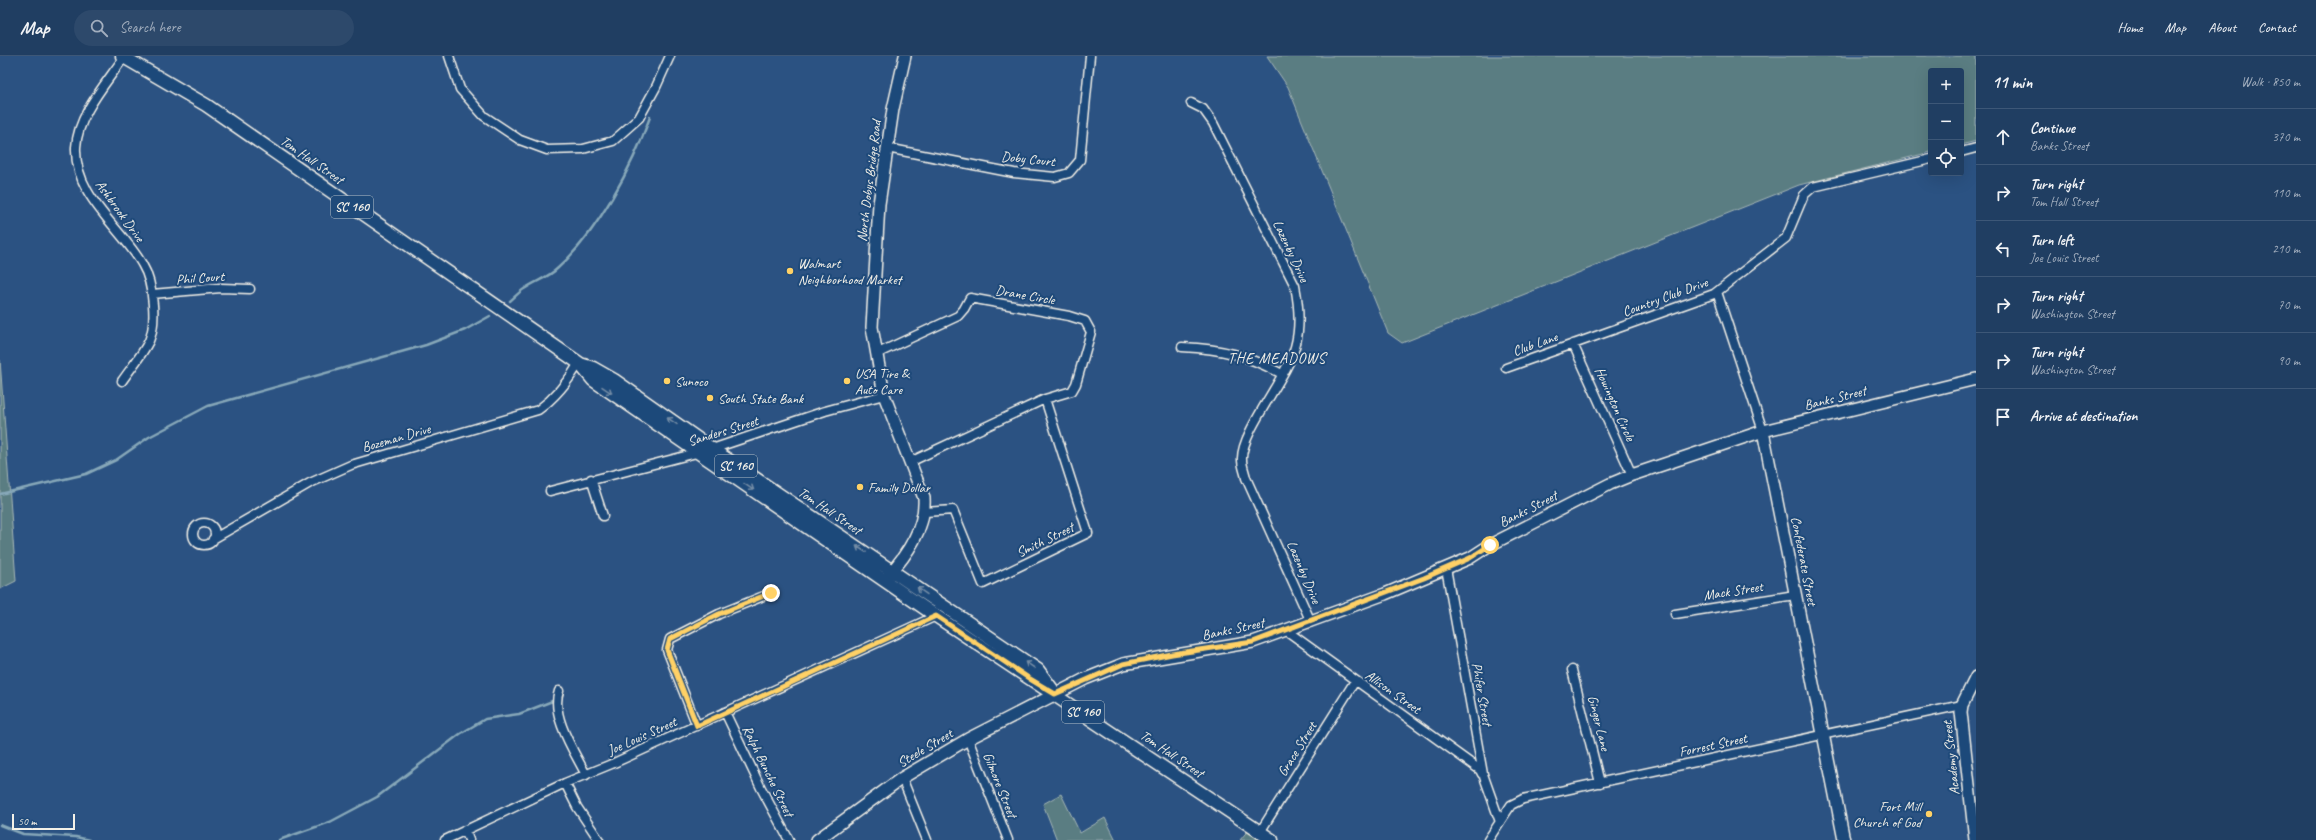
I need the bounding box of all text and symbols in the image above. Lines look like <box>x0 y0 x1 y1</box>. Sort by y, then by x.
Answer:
search box <box>74 10 354 46</box>
text: Map <box>20 16 50 40</box>
icon: search <box>88 17 110 39</box>
text: Search here <box>120 18 181 37</box>
text: Home <box>2117 19 2143 36</box>
text: Map <box>2165 19 2186 36</box>
text: About <box>2208 19 2236 36</box>
text: Contact <box>2258 19 2296 36</box>
map controls <box>1928 68 1964 176</box>
button: + <box>1928 68 1964 104</box>
text: 11 min <box>1992 72 2032 93</box>
text: Walk · 850 m <box>2241 74 2300 90</box>
button: − <box>1928 104 1964 140</box>
street label: North Dobys Bridge Road <box>853 117 885 243</box>
text: Continue <box>2030 119 2075 138</box>
icon: ahead <box>1992 126 2014 148</box>
text: 370 m <box>2272 129 2300 145</box>
street label: Tom Hall Street <box>277 132 349 189</box>
text: Banks Street <box>2030 138 2089 154</box>
button: locate <box>1928 140 1964 176</box>
street label: Doby Court <box>1000 148 1057 170</box>
text: Turn right <box>2030 175 2083 194</box>
street label: Ashbrook Drive <box>92 177 149 246</box>
icon: right <box>1992 182 2014 204</box>
text: 110 m <box>2272 185 2300 201</box>
text: Tom Hall Street <box>2030 194 2098 210</box>
road number: SC 160 <box>331 196 373 218</box>
street label: Lazenby Drive <box>1269 217 1313 286</box>
text: Turn left <box>2030 231 2073 250</box>
icon: left <box>1992 238 2014 260</box>
text: 210 m <box>2272 241 2300 257</box>
text: Joe Louis Street <box>2030 250 2099 266</box>
place label: Walmart Neighborhood Market <box>798 255 904 288</box>
marker: Walmart Neighborhood Market <box>785 266 795 276</box>
street label: Phil Court <box>175 268 226 288</box>
street label: Country Club Drive <box>1620 273 1711 320</box>
street label: Drane Circle <box>994 281 1057 309</box>
text: Turn right <box>2030 287 2083 306</box>
icon: right <box>1992 294 2014 316</box>
text: 70 m <box>2278 297 2300 313</box>
text: Washington Street <box>2030 306 2114 322</box>
street label: Club Lane <box>1510 328 1561 360</box>
text: Turn right <box>2030 343 2083 362</box>
district label: THE MEADOWS <box>1228 349 1328 368</box>
icon: right <box>1992 350 2014 372</box>
text: 90 m <box>2278 353 2300 369</box>
text: Washington Street <box>2030 362 2114 378</box>
street label: Howington Circle <box>1591 364 1639 445</box>
place label: USA Tire & Auto Care <box>855 365 911 398</box>
place label: Sunoco <box>675 373 709 390</box>
marker: Sunoco <box>662 376 672 386</box>
marker: USA Tire & Auto Care <box>842 376 852 386</box>
street label: Banks Street <box>1802 382 1870 414</box>
one-way arrow <box>601 386 612 394</box>
place label: South State Bank <box>718 390 804 407</box>
marker: South State Bank <box>705 393 715 403</box>
icon: arrive <box>1992 406 2014 428</box>
text: Arrive at destination <box>2030 407 2137 426</box>
street label: Sanders Street <box>686 412 761 450</box>
one-way arrow <box>667 417 678 425</box>
street label: Bozeman Drive <box>360 420 434 456</box>
road number: SC 160 <box>715 455 757 477</box>
place label: Family Dollar <box>868 479 931 496</box>
marker: Family Dollar <box>855 482 865 492</box>
one-way arrow <box>743 483 754 491</box>
street label: Tom Hall Street <box>795 484 867 540</box>
street label: Banks Street <box>1496 486 1562 531</box>
street label: Confederate Street <box>1787 515 1821 608</box>
street label: Smith Street <box>1013 518 1079 561</box>
route start <box>1481 536 1499 554</box>
street label: Lazenby Drive <box>1283 538 1325 607</box>
one-way arrow <box>856 545 867 553</box>
street label: Mack Street <box>1702 578 1765 604</box>
route end <box>762 584 780 602</box>
one-way arrow <box>917 587 928 595</box>
street label: Banks Street <box>1200 614 1268 644</box>
one-way arrow <box>1024 661 1035 669</box>
street label: Phifer Street <box>1468 661 1496 729</box>
street label: Allison Street <box>1362 667 1425 718</box>
street label: Ginger Lane <box>1584 694 1614 754</box>
road number: SC 160 <box>1062 701 1104 723</box>
street label: Joe Louis Street <box>604 713 680 759</box>
street label: Grace Street <box>1274 717 1321 779</box>
street label: Academy Street <box>1939 719 1963 796</box>
street label: Ralph Bunche Street <box>739 723 798 821</box>
street label: Steele Street <box>894 724 957 771</box>
street label: Tom Hall Street <box>1137 727 1209 783</box>
street label: Forrest Street <box>1678 729 1750 760</box>
street label: Gilmore Street <box>979 750 1022 822</box>
place label: Fort Mill Church of God <box>1853 798 1924 831</box>
marker: Fort Mill Church of God <box>1924 809 1934 819</box>
scale bar <box>12 812 75 831</box>
text: 50 m <box>18 814 37 828</box>

